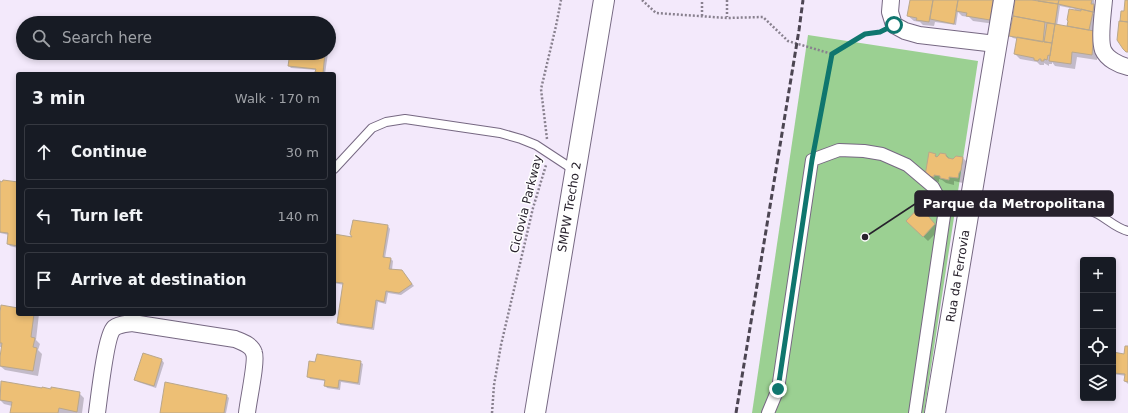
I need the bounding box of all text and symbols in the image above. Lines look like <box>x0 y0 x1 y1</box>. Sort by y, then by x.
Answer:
search box <box>16 16 336 60</box>
route start <box>885 16 903 34</box>
icon: search <box>30 27 52 49</box>
text: Search here <box>62 29 152 47</box>
text: 3 min <box>32 88 85 108</box>
text: Walk · 170 m <box>235 91 320 106</box>
icon: ahead <box>33 141 55 163</box>
text: Continue <box>71 143 147 161</box>
text: 30 m <box>286 145 319 160</box>
street label: Ciclovia Parkway <box>507 153 545 255</box>
street label: SMPW Trecho 2 <box>555 161 584 253</box>
callout: Parque da Metropolitana <box>915 191 1113 216</box>
text: Parque da Metropolitana <box>923 196 1105 211</box>
icon: left <box>33 205 55 227</box>
text: Turn left <box>71 207 143 225</box>
text: 140 m <box>277 209 319 224</box>
street label: Rua da Ferrovia <box>943 229 973 323</box>
map controls <box>1080 257 1116 401</box>
button: + <box>1080 257 1116 293</box>
icon: arrive <box>33 269 55 291</box>
text: Arrive at destination <box>71 271 246 289</box>
button: − <box>1080 293 1116 329</box>
button: locate <box>1080 329 1116 365</box>
button: layers <box>1080 365 1116 401</box>
route end <box>769 380 787 398</box>

